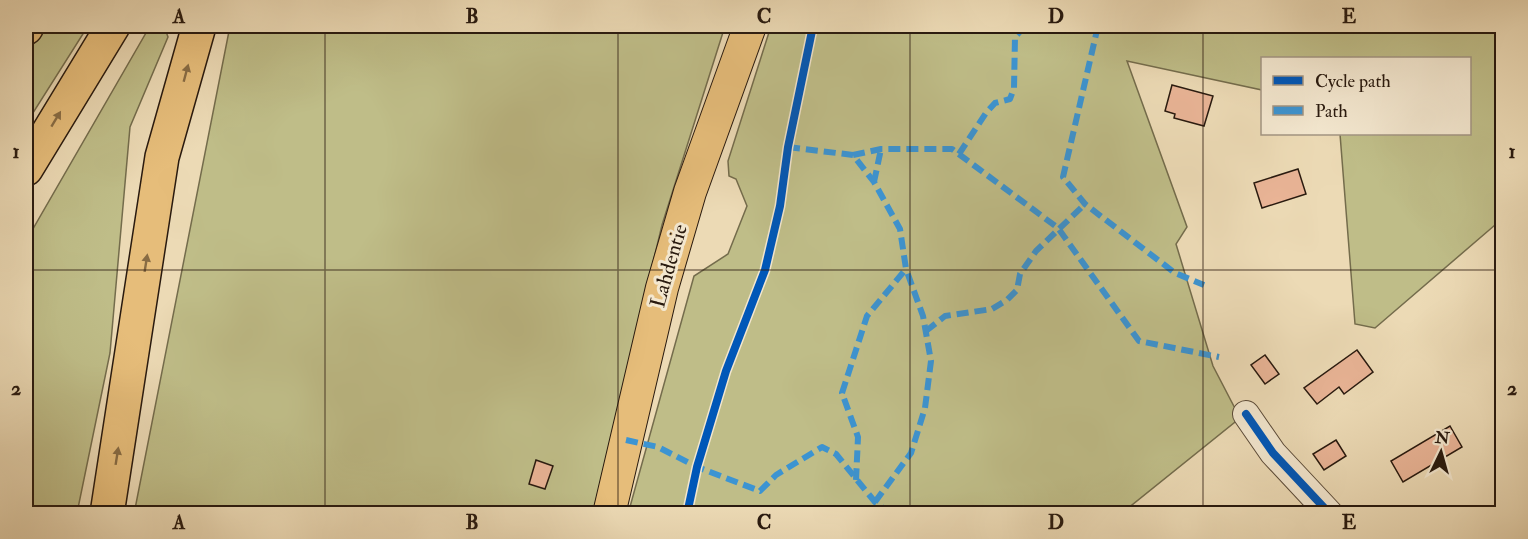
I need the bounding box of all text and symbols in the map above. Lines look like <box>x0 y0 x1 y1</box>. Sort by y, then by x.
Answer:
text: A <box>172 4 186 29</box>
text: B <box>465 4 479 29</box>
text: C <box>757 4 771 29</box>
text: D <box>1048 4 1064 29</box>
text: E <box>1342 4 1357 29</box>
legend <box>1261 57 1471 135</box>
one-way arrow <box>182 63 191 81</box>
text: Cycle path <box>1315 70 1391 93</box>
text: Path <box>1315 100 1348 123</box>
one-way arrow <box>50 111 61 127</box>
text: 1 <box>12 139 20 164</box>
text: 1 <box>1508 139 1516 164</box>
street label: Lahdentie <box>644 221 694 311</box>
one-way arrow <box>142 254 151 273</box>
text: 2 <box>11 376 21 401</box>
text: 2 <box>1507 376 1517 401</box>
north arrow <box>1411 422 1471 482</box>
text: N <box>1433 427 1451 449</box>
one-way arrow <box>112 446 121 465</box>
text: A <box>172 510 186 535</box>
text: B <box>465 510 479 535</box>
text: C <box>757 510 771 535</box>
text: D <box>1048 510 1064 535</box>
text: E <box>1342 510 1357 535</box>

